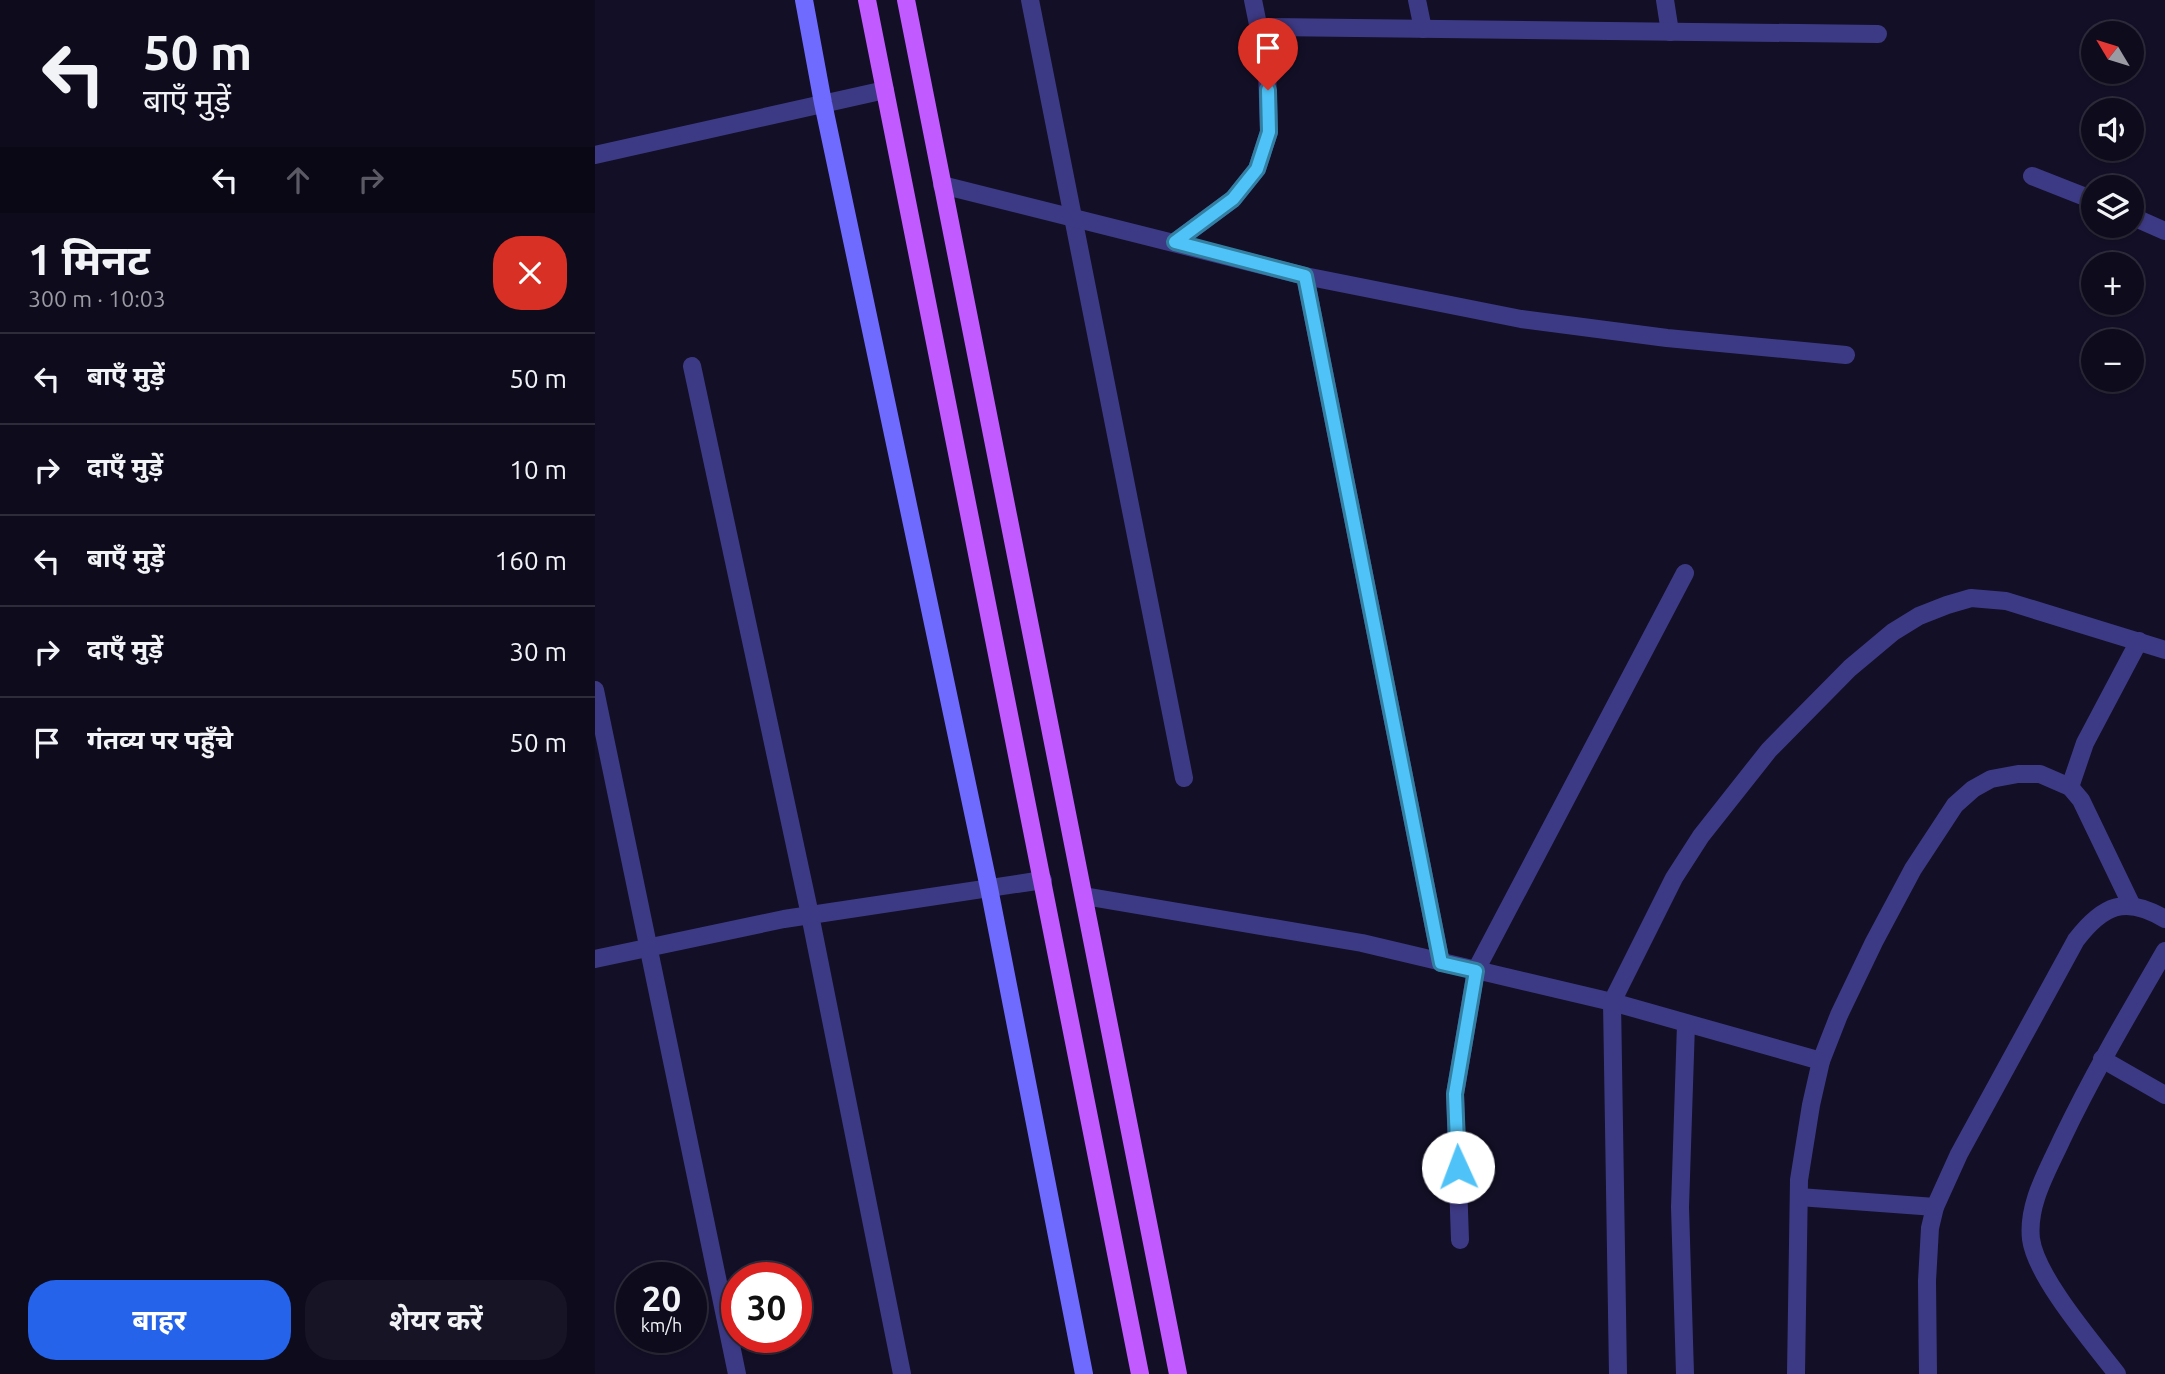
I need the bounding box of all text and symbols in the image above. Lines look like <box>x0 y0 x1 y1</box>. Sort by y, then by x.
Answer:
pin <box>1238 18 1298 90</box>
north arrow <box>2081 21 2144 84</box>
map controls <box>2081 21 2144 392</box>
text: 50 m <box>143 24 252 79</box>
icon: left <box>28 28 119 119</box>
icon: arrive <box>1249 29 1287 67</box>
text: बाएँ मुड़ें <box>143 82 231 118</box>
button: sound <box>2081 98 2144 161</box>
icon: left <box>206 161 244 199</box>
icon: ahead <box>279 161 317 199</box>
icon: right <box>352 161 390 199</box>
button: layers <box>2081 175 2144 238</box>
text: 1 मिनट <box>28 236 150 283</box>
button: close <box>493 236 567 310</box>
button: + <box>2081 252 2144 315</box>
text: 300 m · 10:03 <box>28 286 166 311</box>
button: − <box>2081 329 2144 392</box>
icon: left <box>28 360 66 398</box>
text: बाएँ मुड़ें <box>87 361 164 390</box>
text: 50 m <box>509 364 567 393</box>
icon: right <box>28 451 66 489</box>
text: दाएँ मुड़ें <box>87 452 163 481</box>
text: 10 m <box>509 455 567 484</box>
icon: left <box>28 542 66 580</box>
text: बाएँ मुड़ें <box>87 543 164 572</box>
text: 160 m <box>495 546 567 575</box>
icon: right <box>28 633 66 671</box>
text: दाएँ मुड़ें <box>87 634 163 663</box>
text: 30 m <box>509 637 567 666</box>
icon: arrive <box>28 724 66 762</box>
text: गंतव्य पर पहुँचे <box>87 725 233 754</box>
text: 50 m <box>509 728 567 757</box>
position arrow <box>1421 1130 1495 1204</box>
speed limit sign: 30 <box>721 1262 812 1353</box>
text: 20 <box>642 1278 681 1318</box>
button: बाहर <box>28 1280 291 1360</box>
button: शेयर करें <box>305 1280 567 1360</box>
text: km/h <box>641 1315 682 1335</box>

